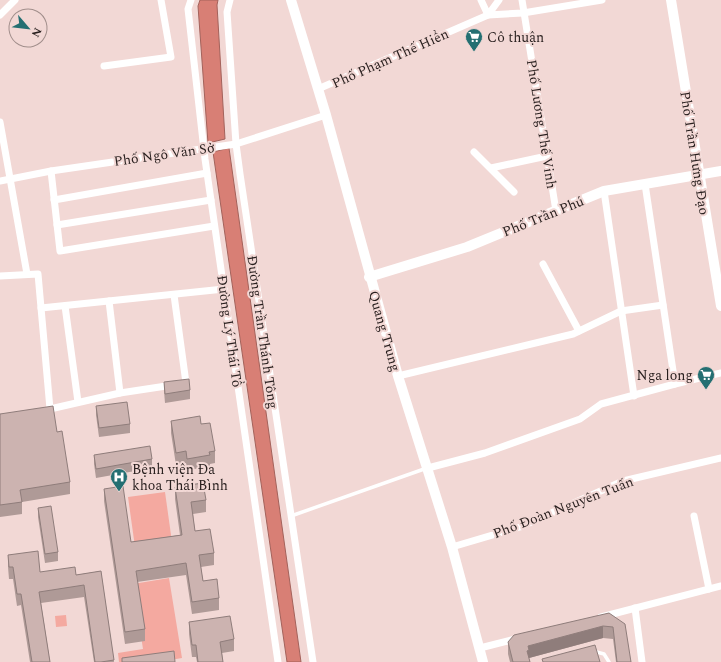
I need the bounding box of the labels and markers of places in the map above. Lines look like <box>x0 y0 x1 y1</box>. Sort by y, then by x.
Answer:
supermarket icon: Cô thuận <box>464 27 484 52</box>
place label: Cô thuận <box>487 27 544 48</box>
place label: Nga long <box>637 365 693 386</box>
supermarket icon: Nga long <box>696 365 716 390</box>
place label: Bệnh viện Đa khoa Thái Bình <box>132 459 228 496</box>
hospital icon: Bệnh viện Đa khoa Thái Bình <box>109 467 129 492</box>

